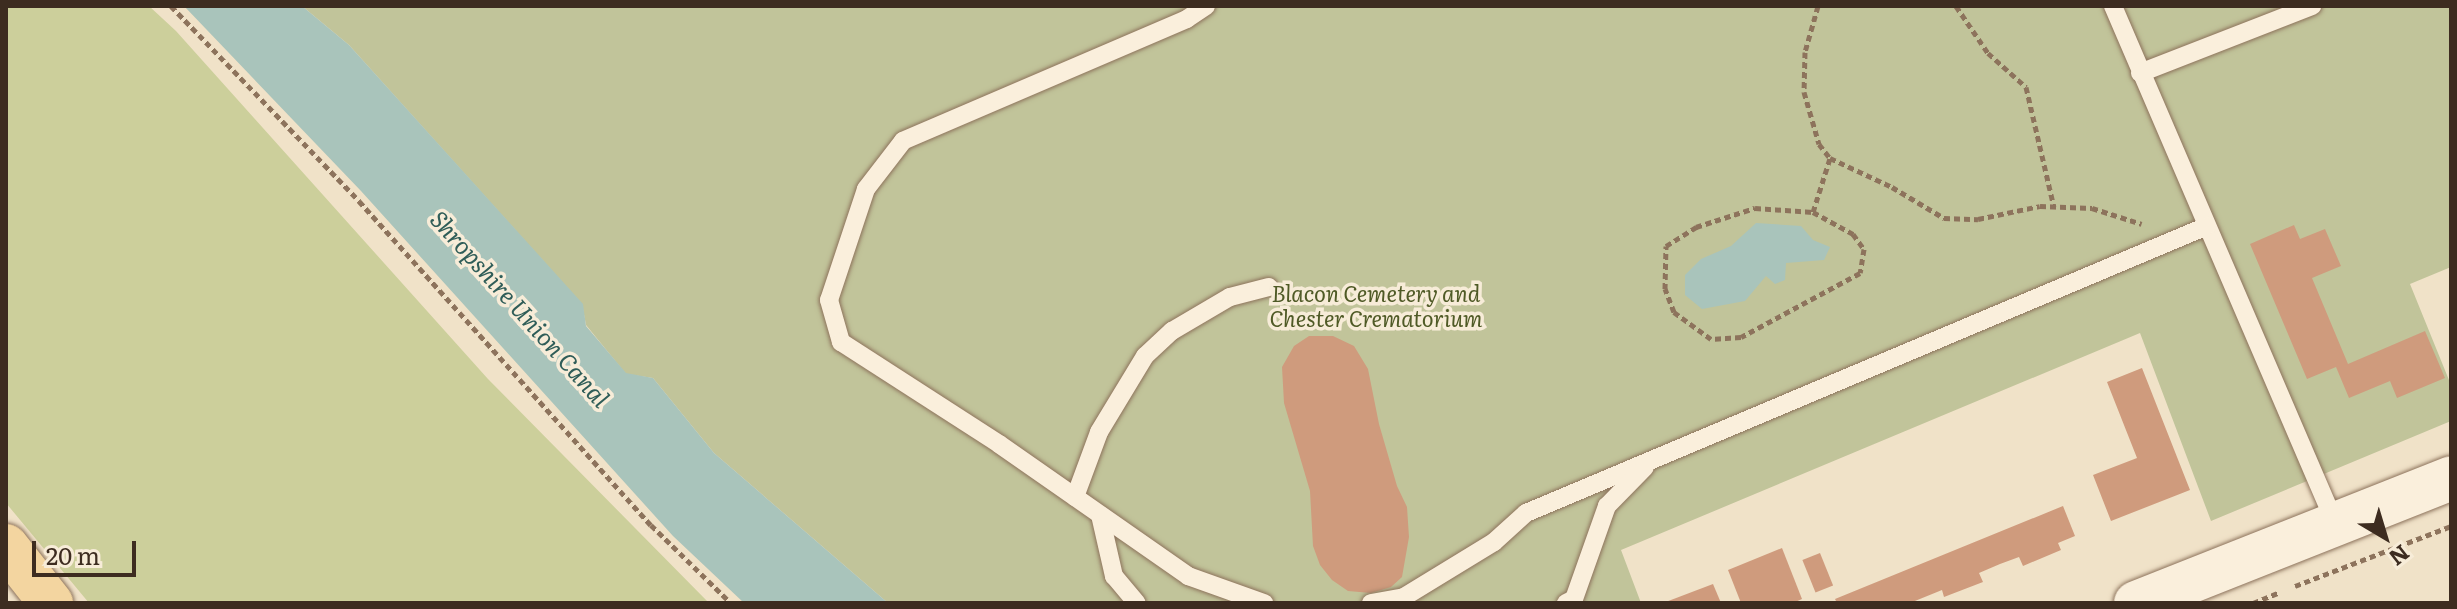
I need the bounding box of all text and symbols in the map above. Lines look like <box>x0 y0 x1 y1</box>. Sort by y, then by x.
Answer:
water label: Shropshire Union Canal <box>425 204 617 412</box>
park label: Blacon Cemetery and Chester Crematorium <box>1269 279 1483 330</box>
north arrow <box>2345 497 2425 577</box>
scale bar <box>36 525 140 575</box>
text: 20 m <box>46 537 100 572</box>
text: N <box>2383 538 2418 575</box>

